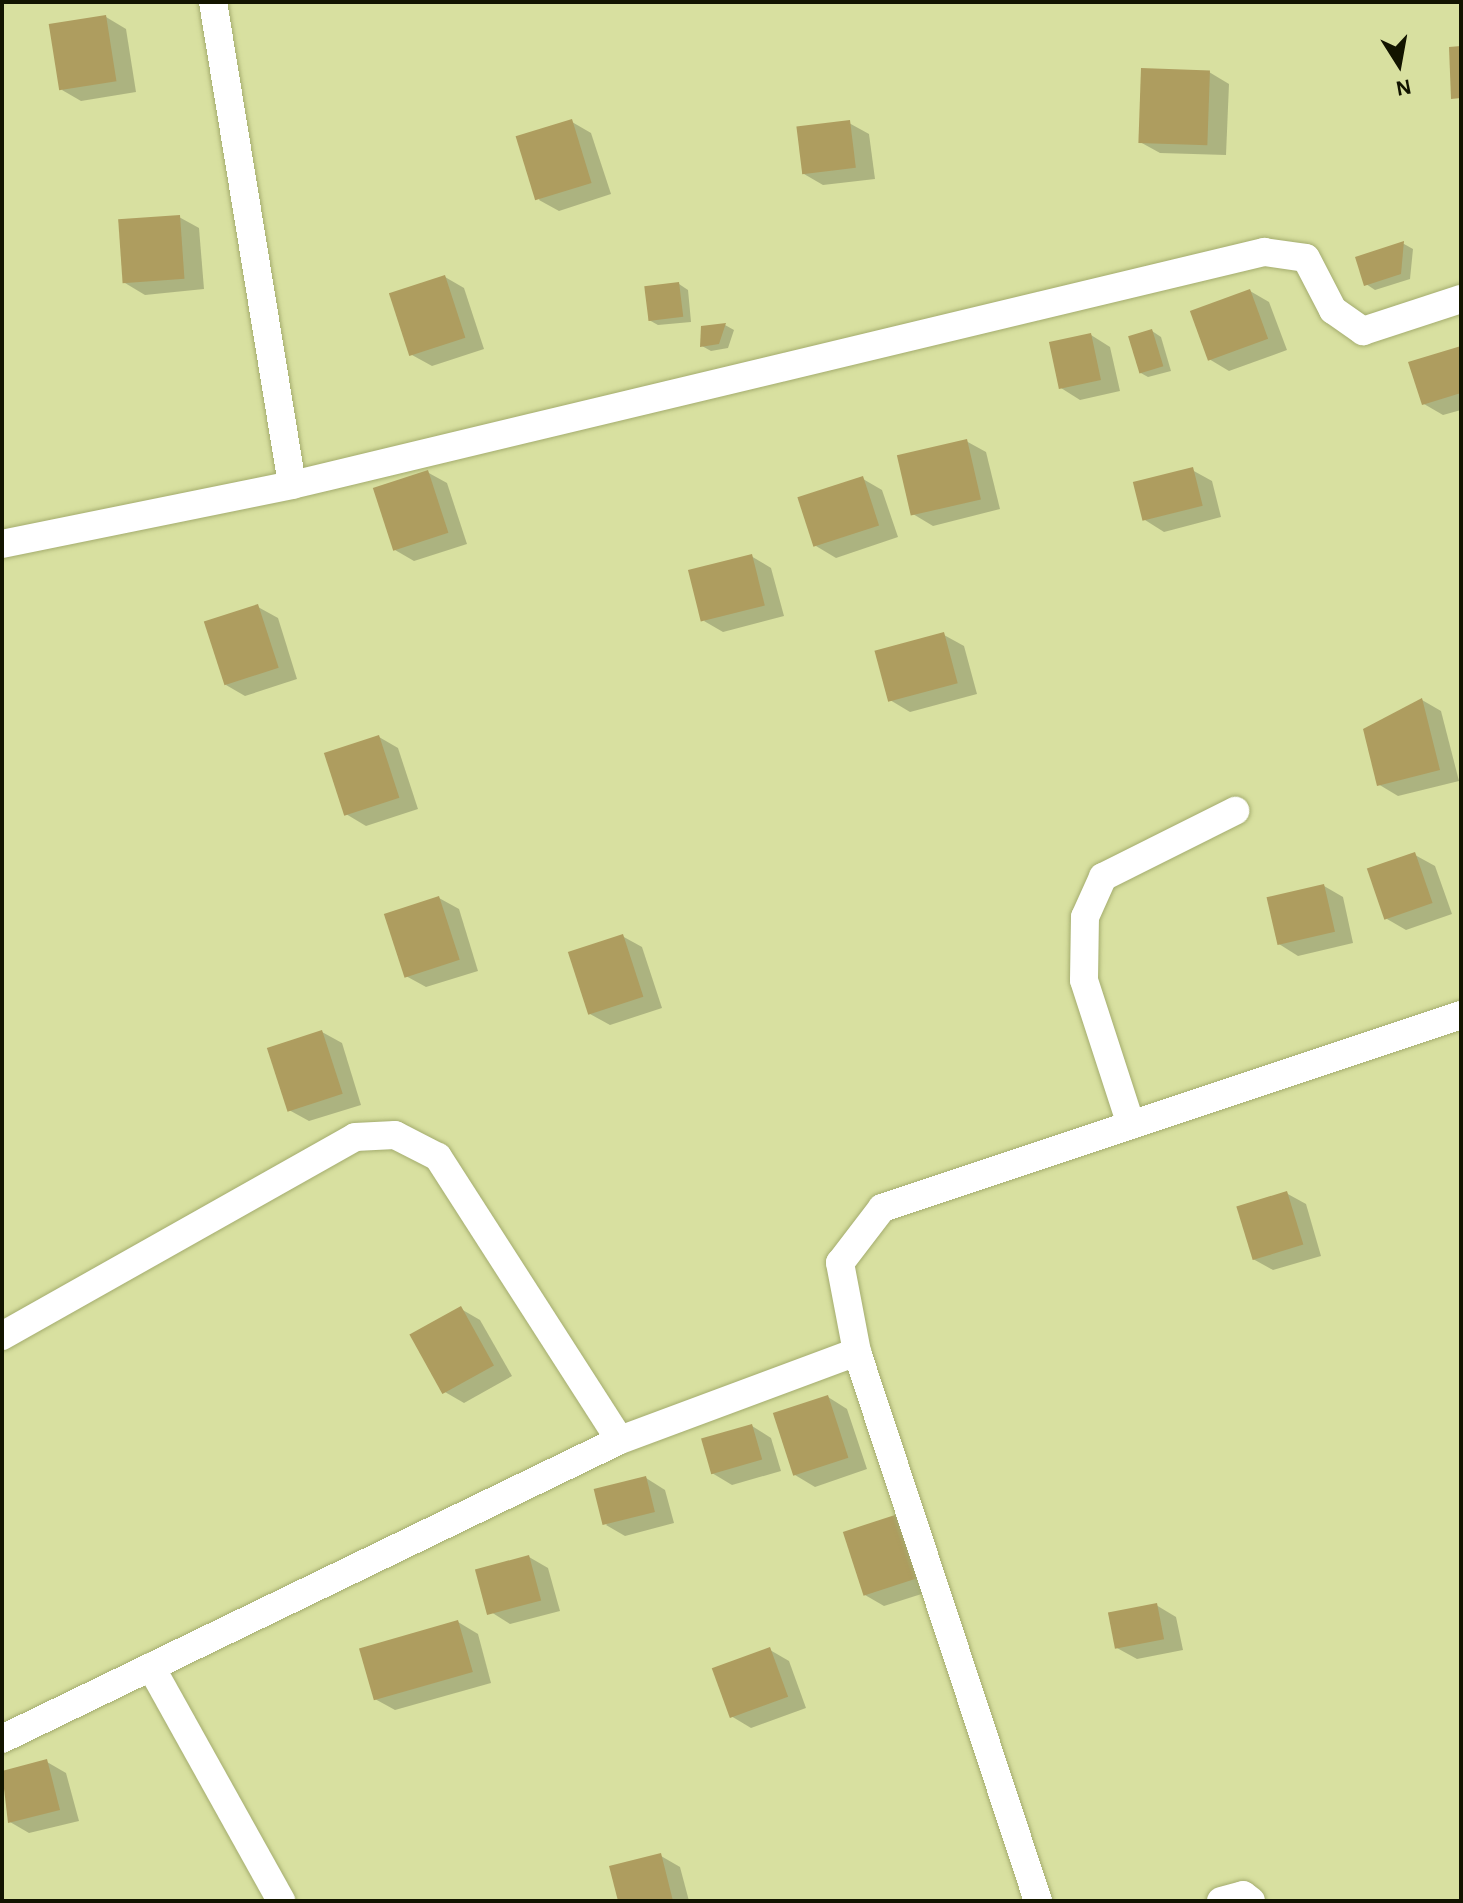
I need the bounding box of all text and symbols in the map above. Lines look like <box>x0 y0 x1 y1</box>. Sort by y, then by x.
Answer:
north arrow <box>1359 24 1439 104</box>
text: N <box>1394 75 1413 100</box>

